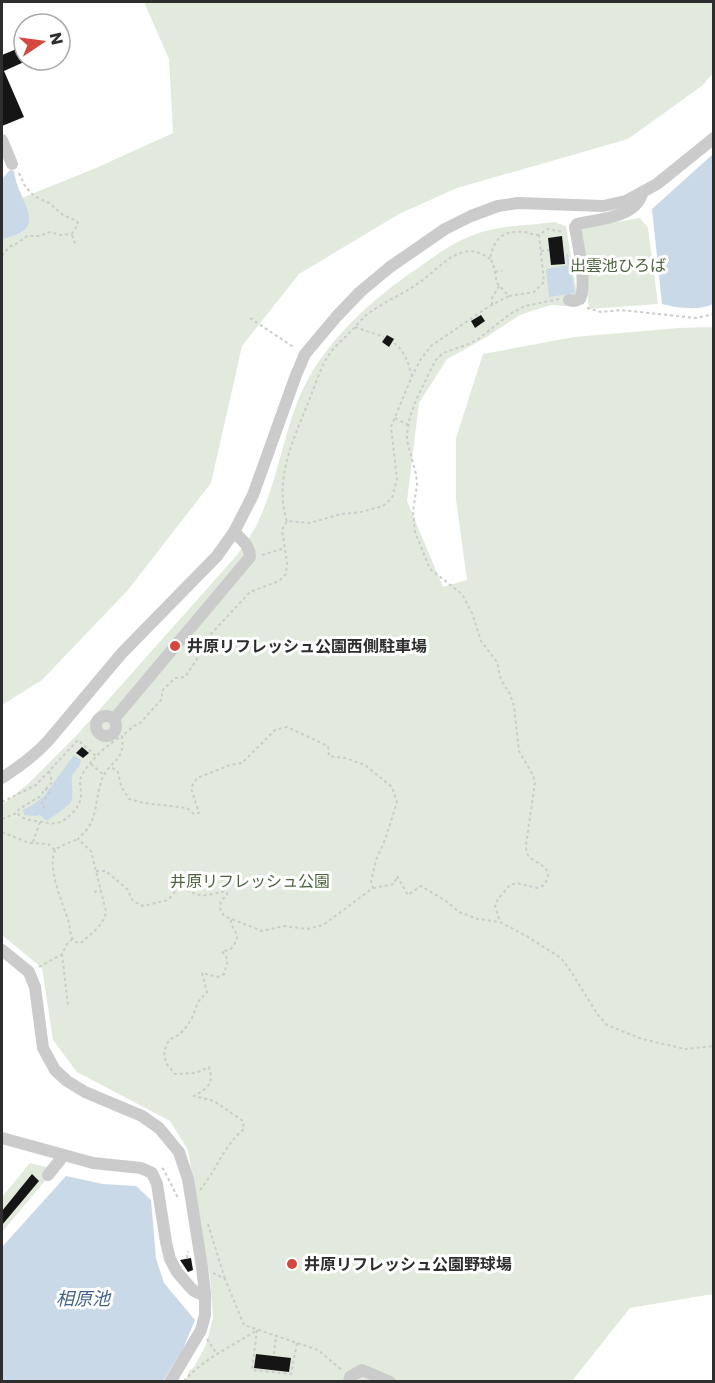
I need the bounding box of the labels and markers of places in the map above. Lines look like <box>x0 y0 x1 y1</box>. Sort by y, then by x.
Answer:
place label: 井原リフレッシュ公園西側駐車場 <box>187 635 427 658</box>
marker: 井原リフレッシュ公園西側駐車場 <box>168 639 182 653</box>
place label: 井原リフレッシュ公園野球場 <box>304 1253 512 1276</box>
marker: 井原リフレッシュ公園野球場 <box>285 1257 299 1271</box>

